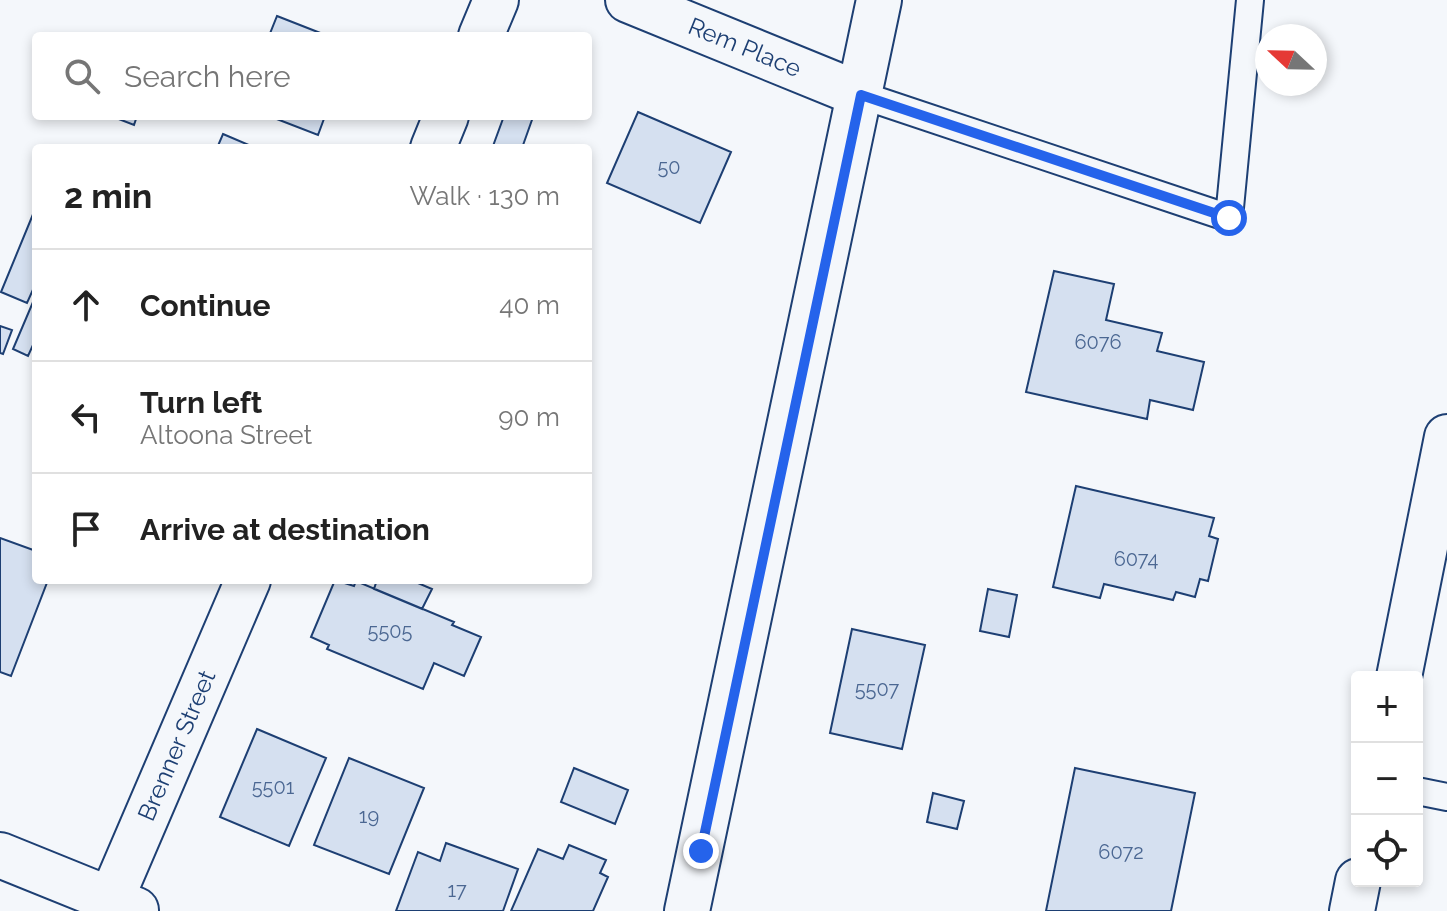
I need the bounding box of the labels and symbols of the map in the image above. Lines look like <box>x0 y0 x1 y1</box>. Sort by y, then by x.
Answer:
street label: Rem Place <box>684 11 806 83</box>
north arrow <box>1255 24 1327 96</box>
house number: 50 <box>657 155 681 179</box>
route start <box>1211 200 1247 236</box>
house number: 6076 <box>1075 330 1121 354</box>
house number: 6074 <box>1114 547 1158 571</box>
house number: 5505 <box>368 619 413 643</box>
street label: Brenner Street <box>131 666 222 825</box>
house number: 5507 <box>855 677 900 701</box>
house number: 5501 <box>252 775 295 799</box>
house number: 19 <box>359 804 379 828</box>
route end <box>683 833 719 869</box>
house number: 6072 <box>1098 840 1144 864</box>
house number: 17 <box>447 878 467 902</box>

